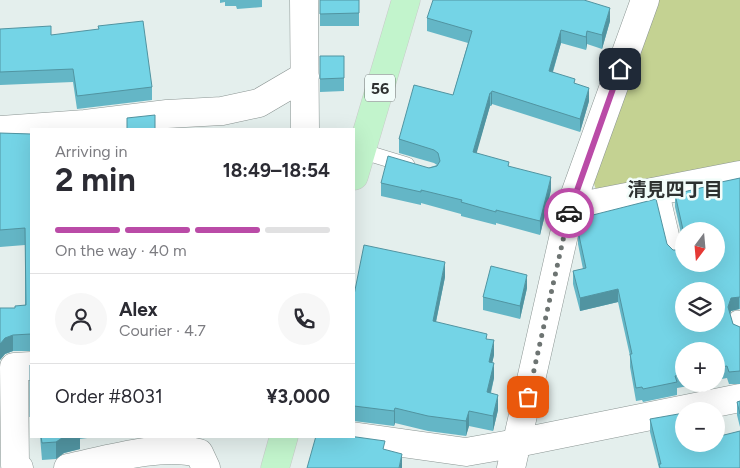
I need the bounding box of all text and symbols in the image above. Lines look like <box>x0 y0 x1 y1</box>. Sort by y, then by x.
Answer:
pin <box>599 48 641 90</box>
icon: home <box>606 55 634 83</box>
road number: 56 <box>365 75 395 102</box>
text: Arriving in <box>55 142 127 161</box>
text: 18:49–18:54 <box>223 159 330 182</box>
text: 2 min <box>55 161 136 199</box>
district label: 清見四丁目 <box>627 178 723 201</box>
courier <box>544 188 594 238</box>
icon: car <box>555 199 583 227</box>
north arrow <box>675 222 725 272</box>
map controls <box>675 222 725 452</box>
text: On the way · 40 m <box>55 241 187 260</box>
button: layers <box>675 282 725 332</box>
button: person <box>55 293 107 345</box>
button: phone <box>278 293 330 345</box>
text: Alex <box>119 298 158 321</box>
text: Courier · 4.7 <box>119 321 206 340</box>
button: + <box>675 342 725 392</box>
pin <box>507 376 549 418</box>
icon: bag <box>514 383 542 411</box>
text: Order #8031 <box>55 385 163 408</box>
text: ¥3,000 <box>266 385 330 408</box>
button: − <box>675 402 725 452</box>

